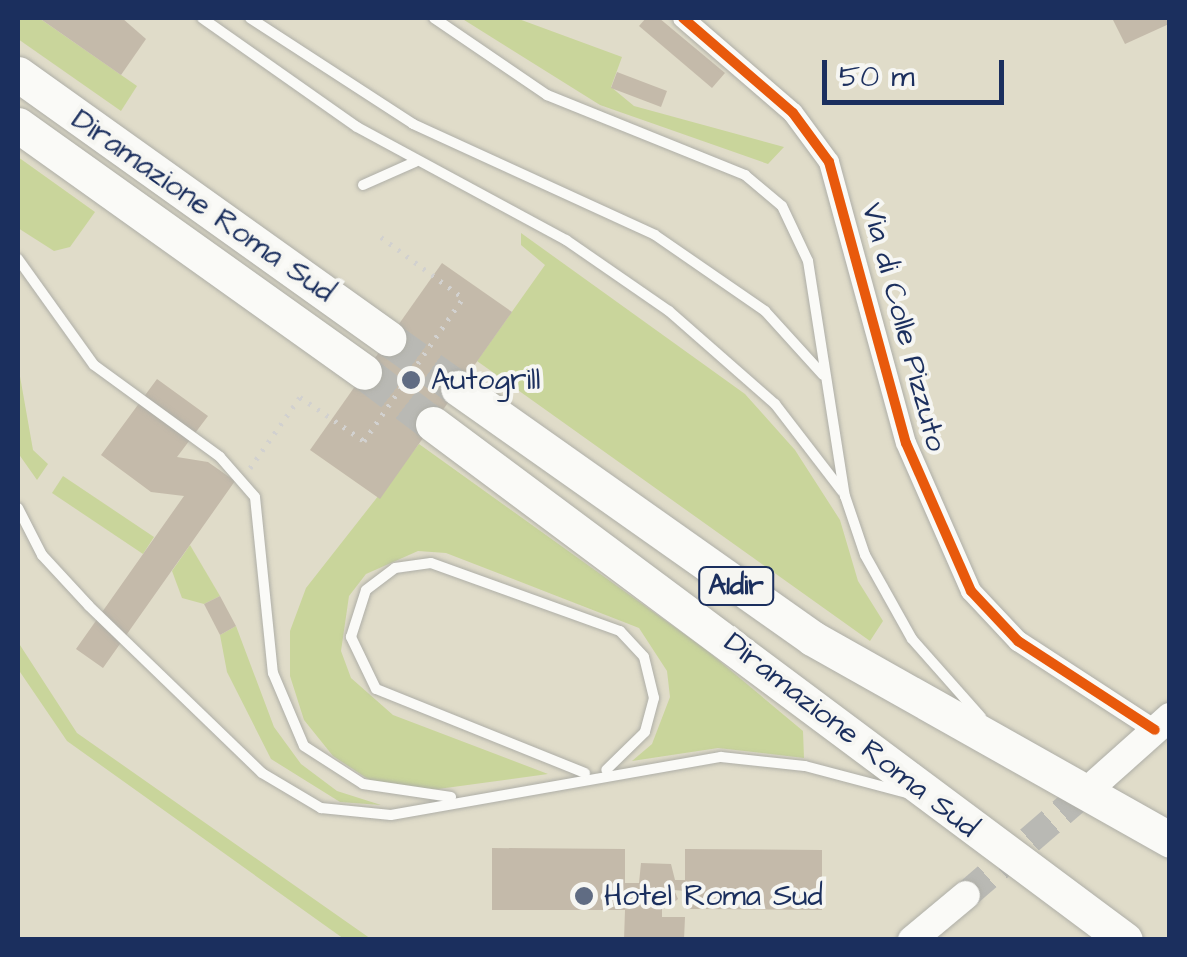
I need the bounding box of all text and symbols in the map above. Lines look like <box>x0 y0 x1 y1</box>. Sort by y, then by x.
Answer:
scale bar <box>827 40 1010 102</box>
text: 50 m <box>839 56 915 98</box>
street label: Diramazione Roma Sud <box>65 102 341 310</box>
street label: Via di Colle Pizzuto <box>853 199 955 455</box>
place label: Autogrill <box>431 362 540 398</box>
marker: Autogrill <box>400 369 422 391</box>
road number: A1dir <box>696 563 776 609</box>
street label: Diramazione Roma Sud <box>717 625 985 845</box>
place label: Hotel Roma Sud <box>604 878 823 914</box>
marker: Hotel Roma Sud <box>573 885 595 907</box>

